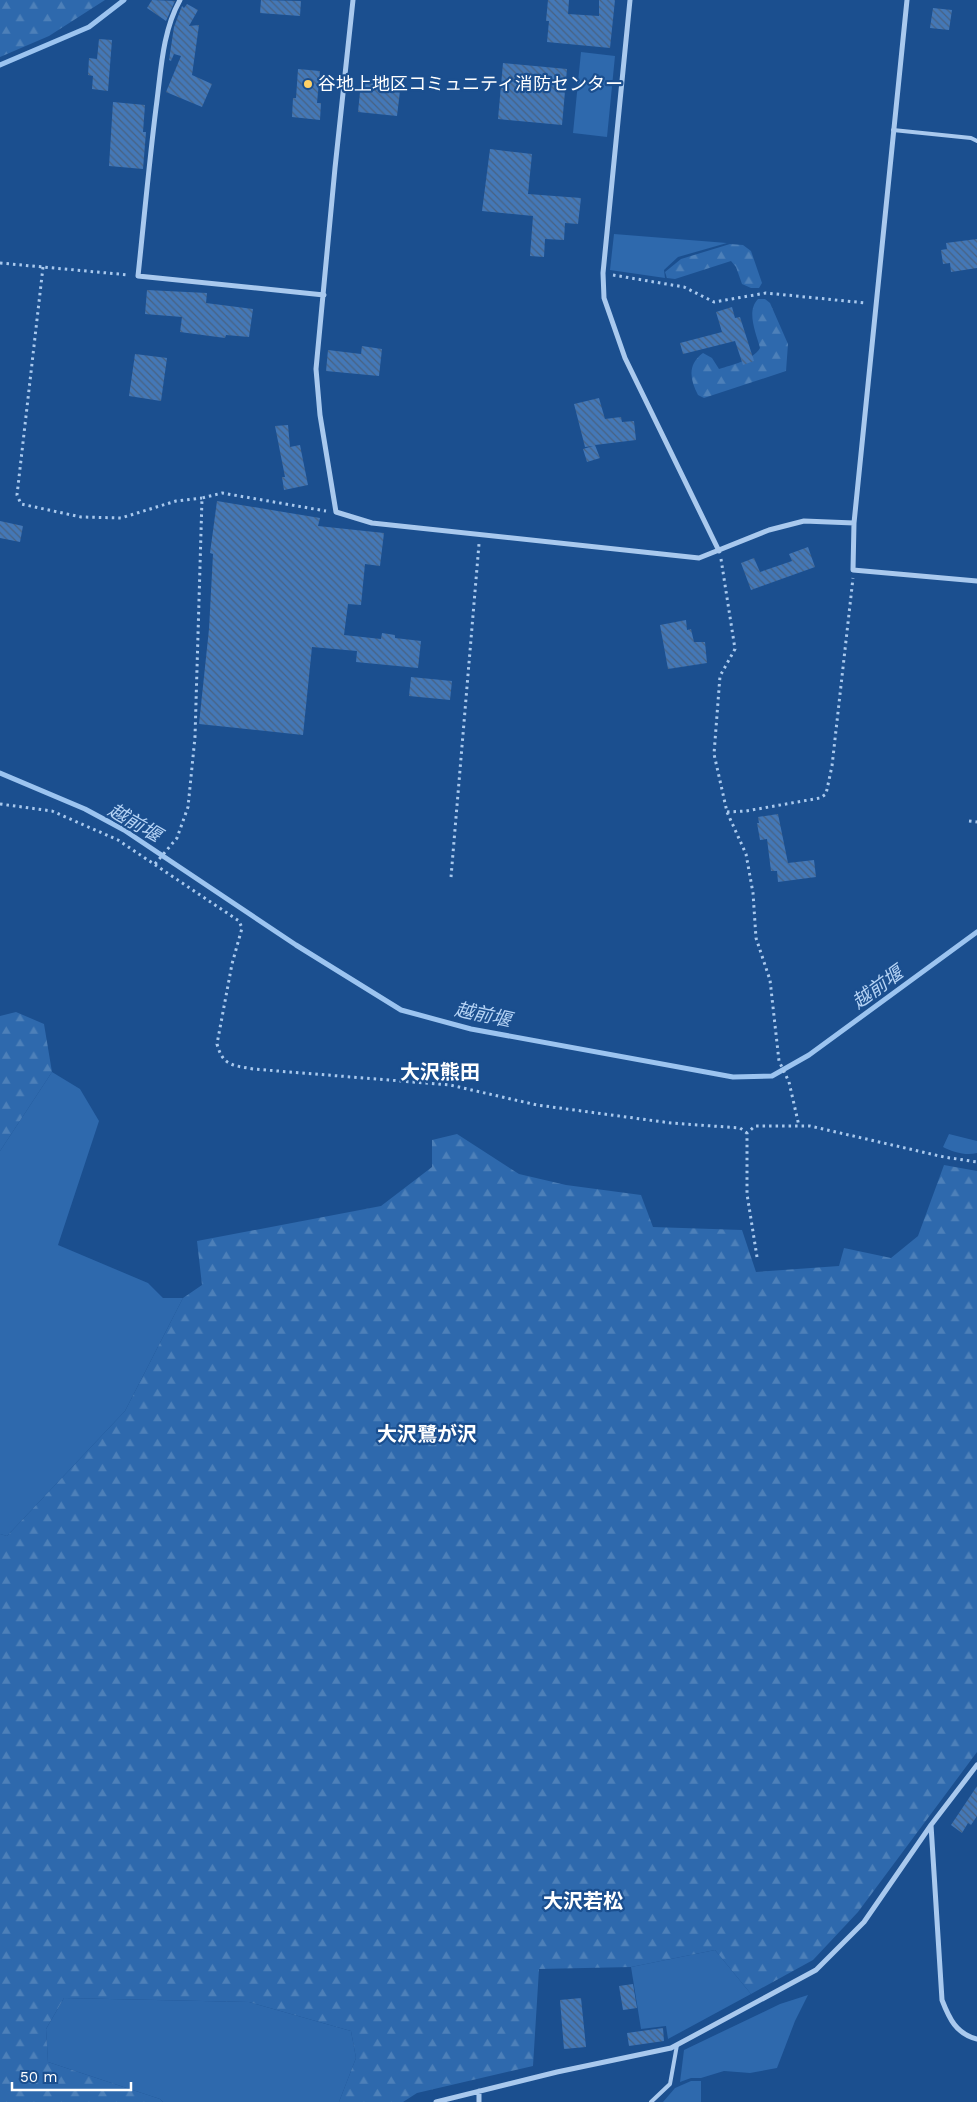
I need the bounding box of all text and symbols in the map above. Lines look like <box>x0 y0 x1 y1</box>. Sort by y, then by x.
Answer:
place label: 谷地上地区コミュニティ消防センター <box>318 73 623 94</box>
marker: 谷地上地区コミュニティ消防センター <box>302 78 314 90</box>
water label: 越前堰 <box>104 798 168 848</box>
water label: 越前堰 <box>847 960 910 1013</box>
water label: 越前堰 <box>453 997 516 1032</box>
district label: 大沢熊田 <box>400 1060 480 1084</box>
district label: 大沢鷺が沢 <box>377 1422 477 1446</box>
district label: 大沢若松 <box>543 1889 623 1913</box>
scale bar <box>12 2060 131 2092</box>
text: 50 m <box>20 2068 57 2086</box>

